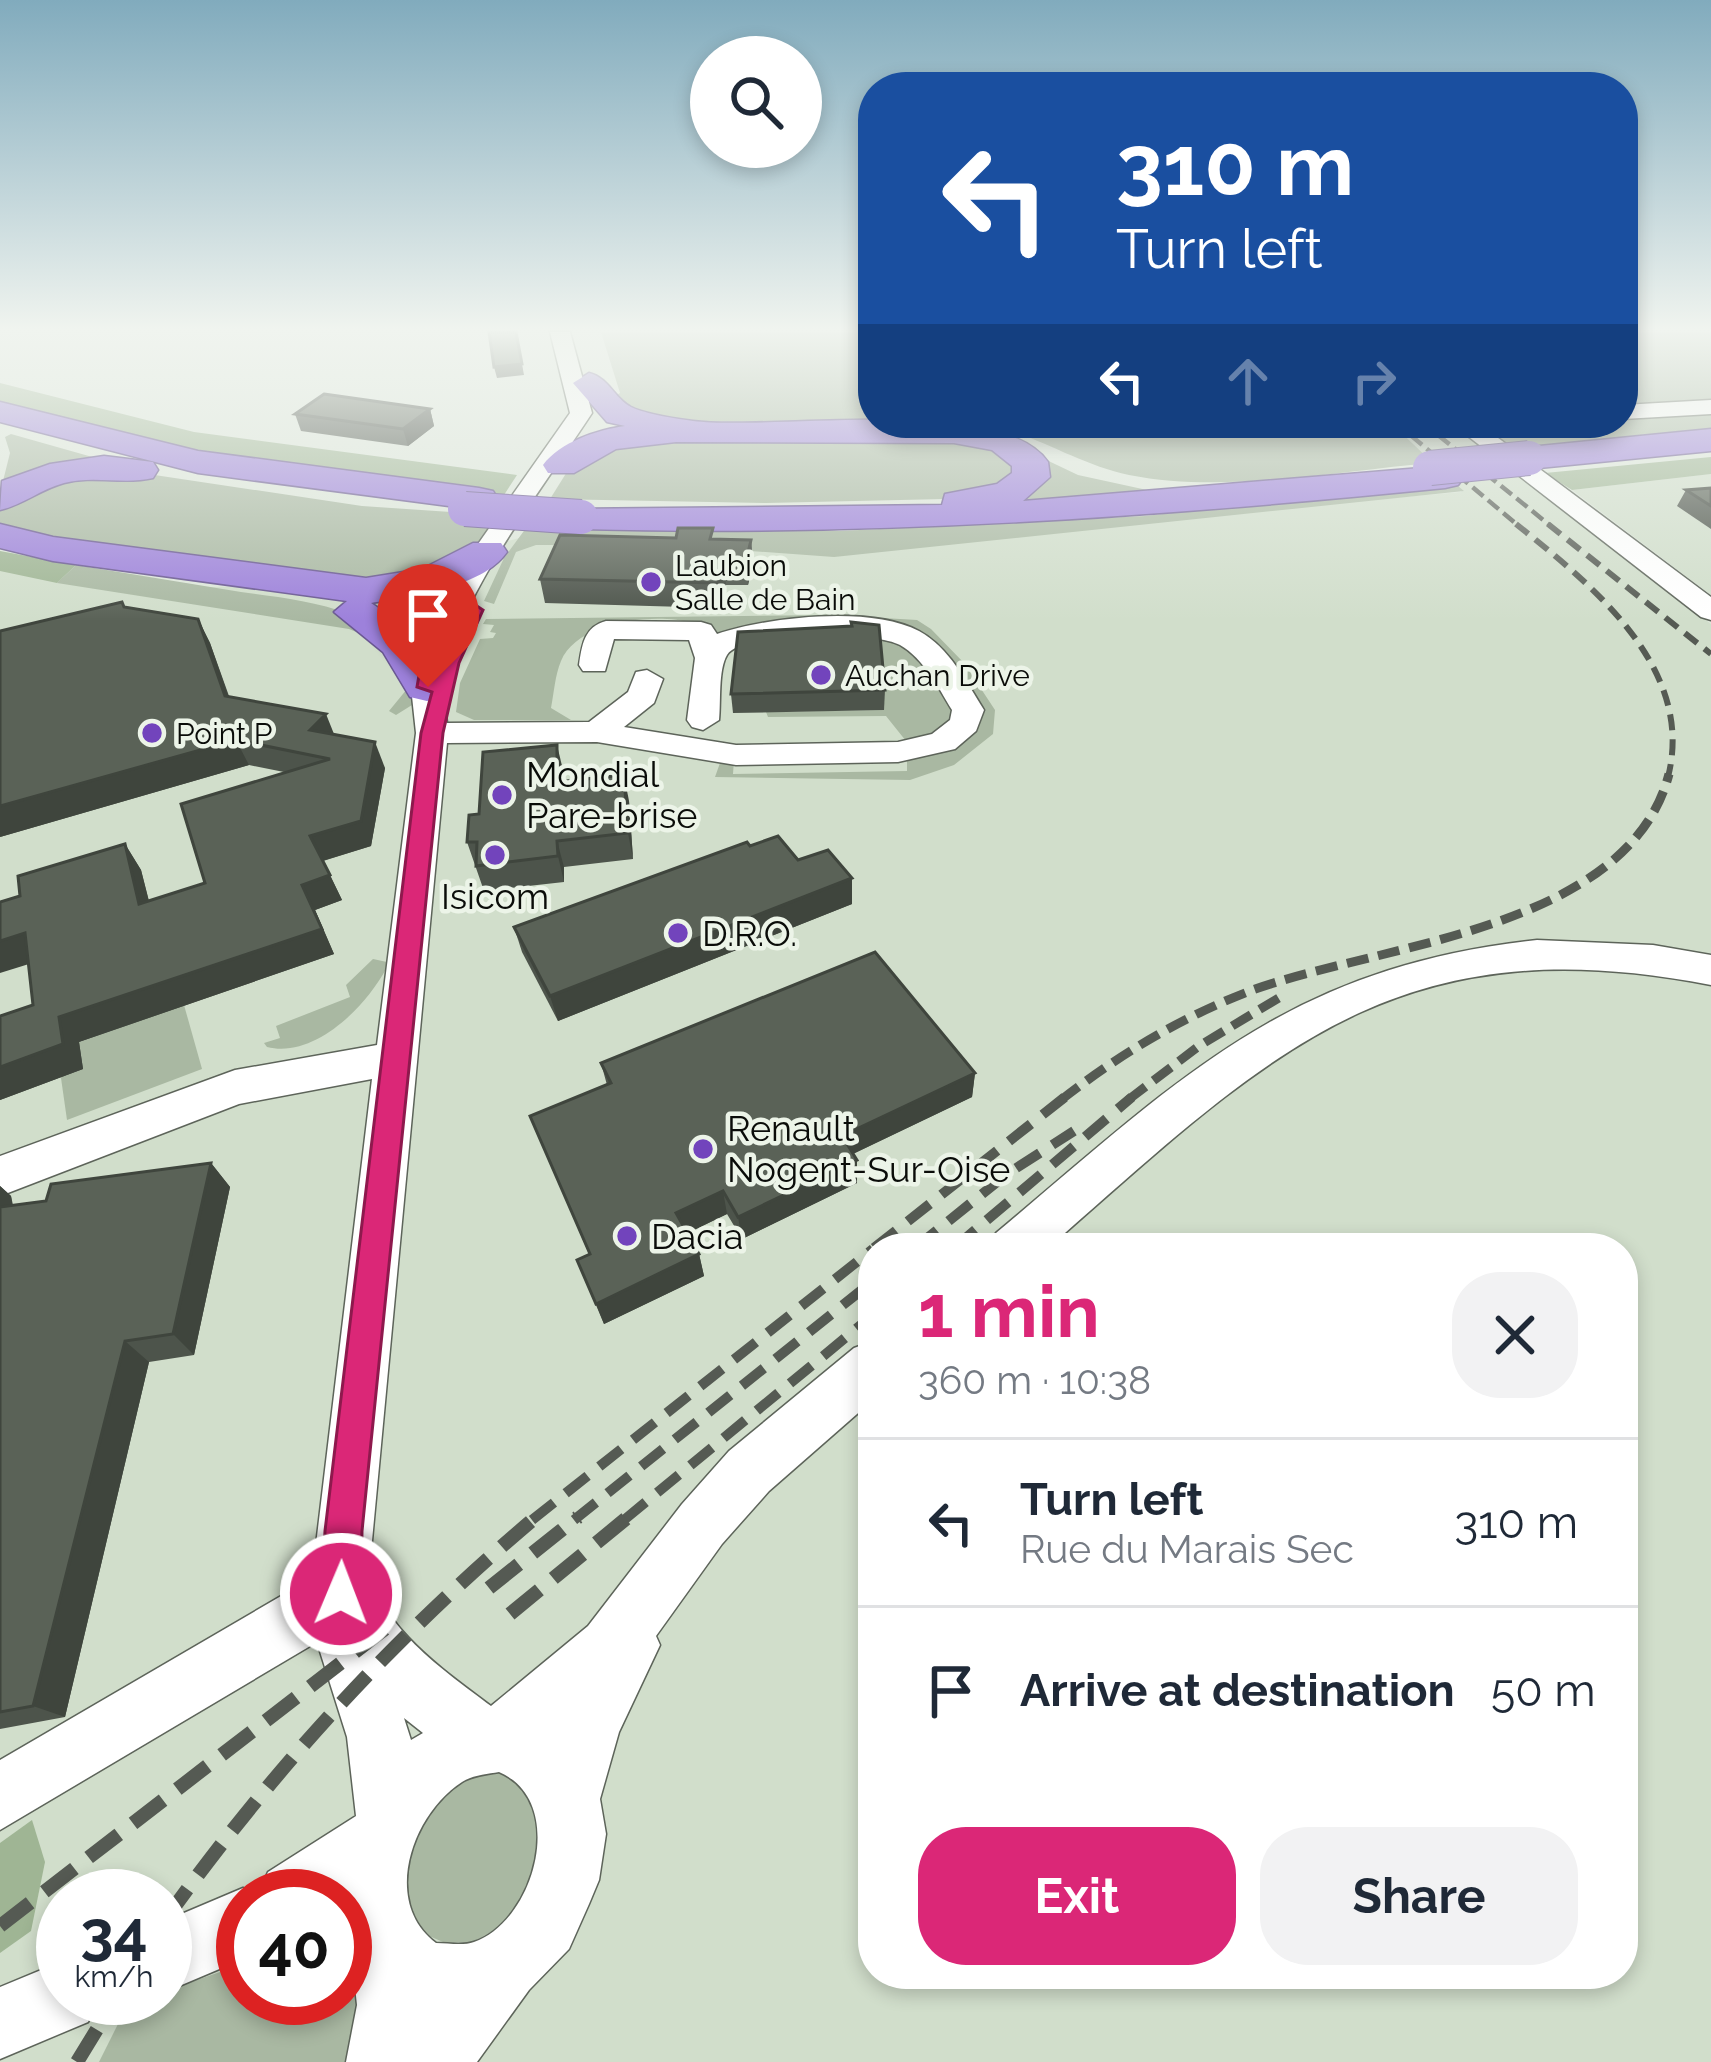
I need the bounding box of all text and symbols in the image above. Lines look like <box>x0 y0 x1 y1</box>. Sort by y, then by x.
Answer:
map controls <box>690 36 822 168</box>
button: search <box>690 36 822 168</box>
text: 310 m <box>1116 116 1354 215</box>
icon: left <box>918 120 1074 276</box>
text: Turn left <box>1116 217 1323 281</box>
icon: left <box>1089 348 1155 414</box>
icon: ahead <box>1215 348 1281 414</box>
icon: right <box>1341 348 1407 414</box>
place label: Laubion Salle de Bain <box>675 548 855 617</box>
pin <box>377 564 479 687</box>
marker: Laubion Salle de Bain <box>638 569 664 595</box>
icon: arrive <box>395 582 461 648</box>
place label: Auchan Drive <box>845 658 1030 693</box>
marker: Auchan Drive <box>808 662 834 688</box>
place label: Point P <box>176 716 272 751</box>
marker: Point P <box>139 720 165 746</box>
place label: Mondial Pare-brise <box>526 753 697 836</box>
marker: Mondial Pare-brise <box>489 782 515 808</box>
marker: Isicom <box>482 842 508 868</box>
place label: Isicom <box>441 875 549 917</box>
place label: D.R.O. <box>702 912 797 954</box>
marker: D.R.O. <box>665 920 691 946</box>
place label: Renault Nogent-Sur-Oise <box>727 1107 1010 1190</box>
marker: Renault Nogent-Sur-Oise <box>690 1136 716 1162</box>
place label: Dacia <box>651 1215 743 1257</box>
marker: Dacia <box>614 1223 640 1249</box>
text: 1 min <box>918 1269 1100 1354</box>
button: close <box>1452 1272 1578 1398</box>
text: 360 m · 10:38 <box>918 1357 1151 1403</box>
text: Turn left <box>1020 1473 1203 1526</box>
icon: left <box>918 1490 984 1556</box>
text: 310 m <box>1454 1496 1578 1549</box>
text: Rue du Marais Sec <box>1020 1526 1354 1572</box>
position arrow <box>278 1531 404 1657</box>
icon: arrive <box>918 1658 984 1724</box>
text: Arrive at destination <box>1020 1664 1455 1717</box>
text: 50 m <box>1491 1664 1596 1717</box>
button: Exit <box>918 1827 1236 1965</box>
button: Share <box>1260 1827 1578 1965</box>
speed limit sign: 40 <box>216 1869 372 2025</box>
text: 34 <box>80 1897 148 1967</box>
text: km/h <box>74 1959 154 1994</box>

